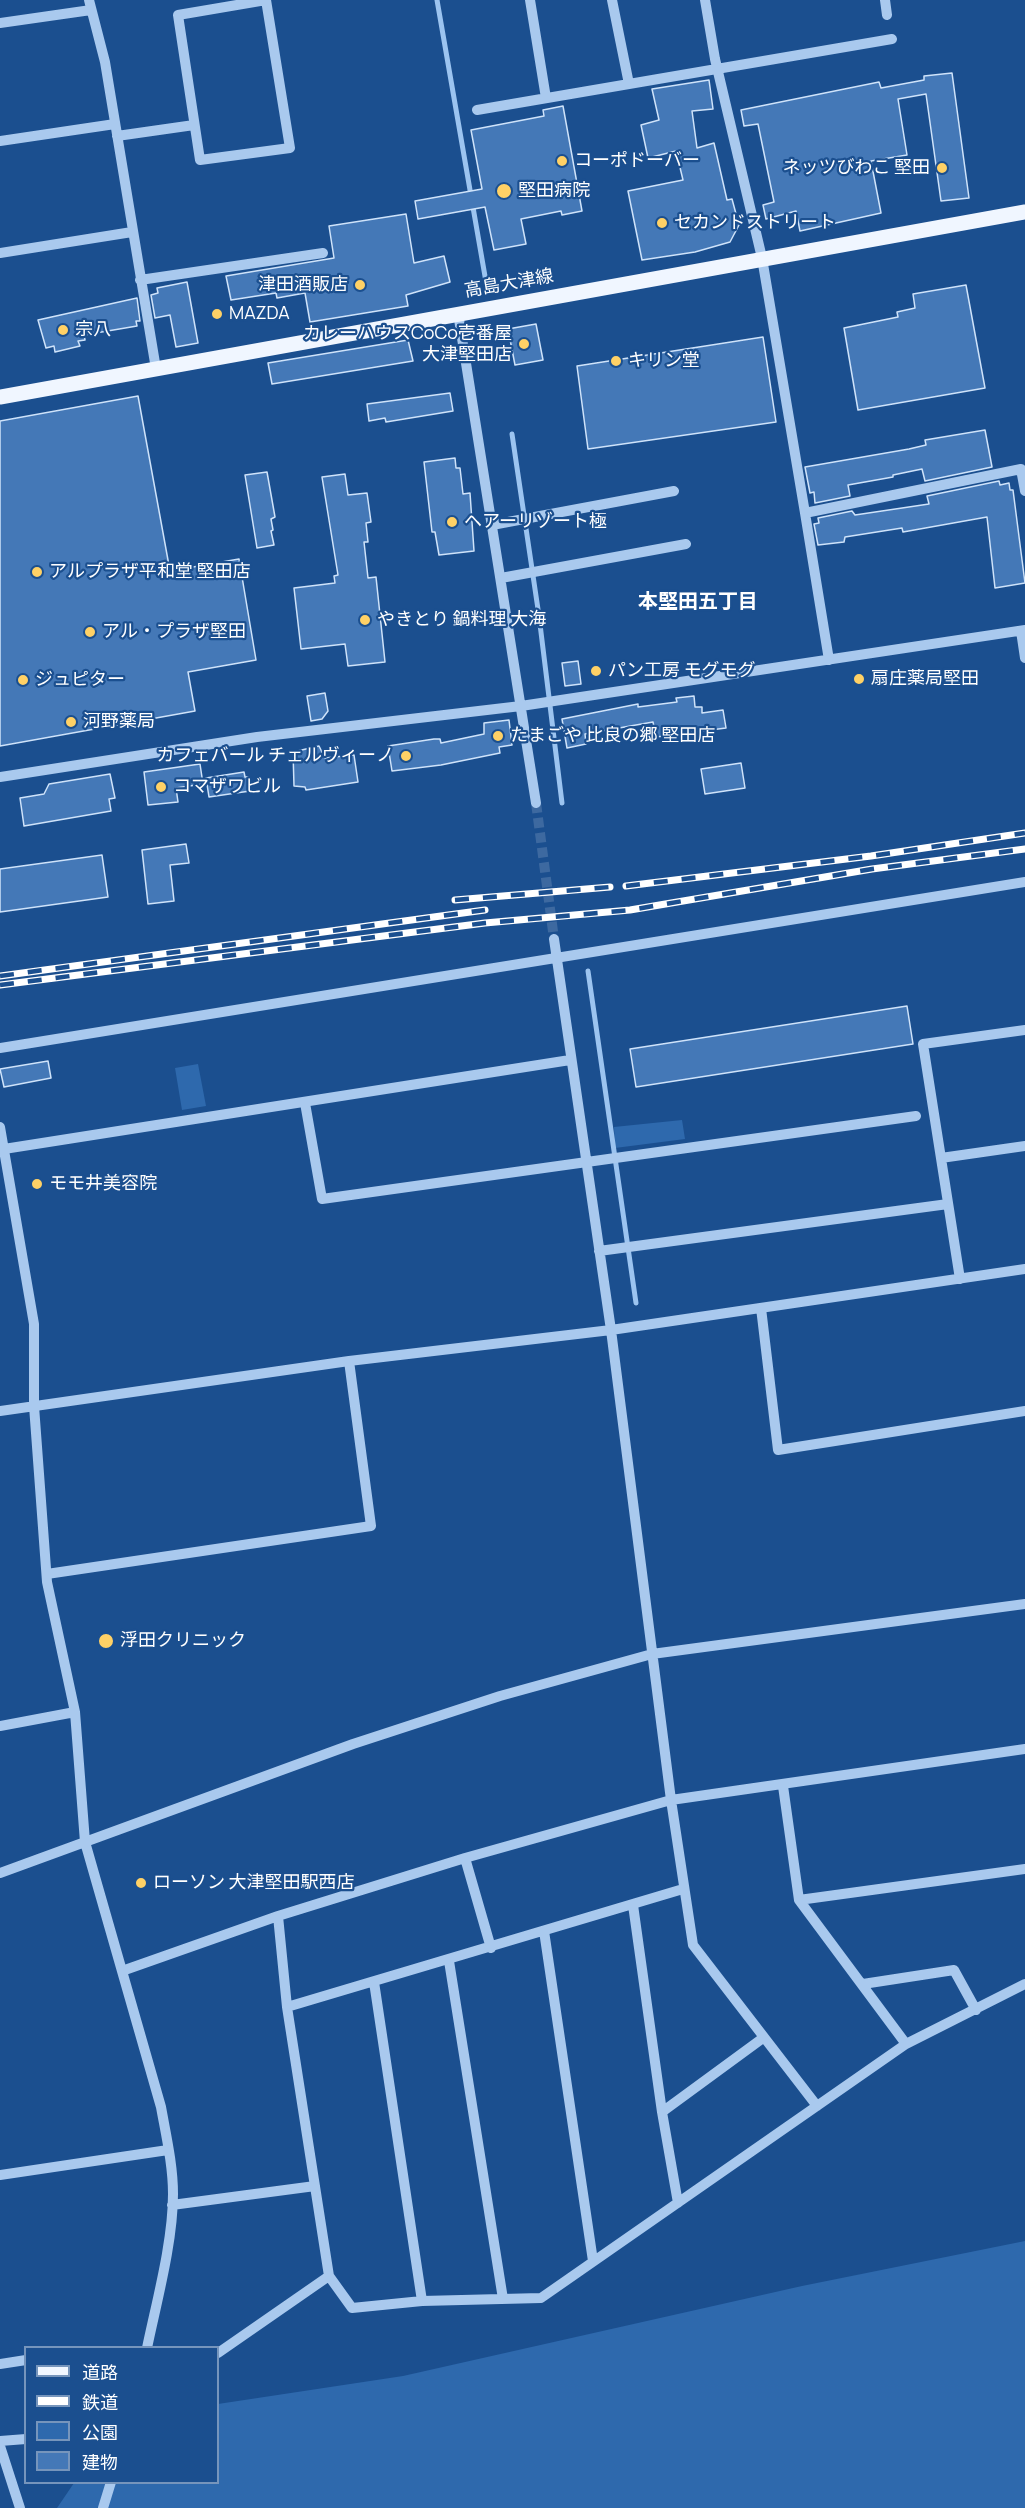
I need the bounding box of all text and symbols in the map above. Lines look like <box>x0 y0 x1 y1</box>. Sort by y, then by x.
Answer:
place label: コーポドーバー <box>574 150 700 172</box>
marker: コーポドーバー <box>555 154 569 168</box>
place label: ネッツびわこ 堅田 <box>782 157 930 179</box>
marker: ネッツびわこ 堅田 <box>935 161 949 175</box>
place label: 堅田病院 <box>518 180 590 202</box>
marker: 堅田病院 <box>495 182 513 200</box>
place label: セカンドストリート <box>674 212 836 234</box>
marker: セカンドストリート <box>655 216 669 230</box>
street label: 高島大津線 <box>463 266 555 302</box>
place label: 津田酒販店 <box>258 274 348 296</box>
marker: 津田酒販店 <box>353 278 367 292</box>
place label: MAZDA <box>229 303 290 325</box>
marker: MAZDA <box>210 307 224 321</box>
place label: 宗八 <box>75 319 111 341</box>
marker: 宗八 <box>56 323 70 337</box>
place label: カレーハウスCoCo壱番屋 大津堅田店 <box>303 323 512 366</box>
marker: カレーハウスCoCo壱番屋 大津堅田店 <box>517 337 531 351</box>
place label: キリン堂 <box>628 350 700 372</box>
marker: キリン堂 <box>609 354 623 368</box>
place label: ヘアーリゾート極 <box>464 511 607 533</box>
marker: ヘアーリゾート極 <box>445 515 459 529</box>
place label: アルプラザ平和堂 堅田店 <box>49 561 251 583</box>
marker: アルプラザ平和堂 堅田店 <box>30 565 44 579</box>
district label: 本堅田五丁目 <box>638 590 758 614</box>
place label: やきとり 鍋料理 大海 <box>377 609 546 631</box>
marker: やきとり 鍋料理 大海 <box>358 613 372 627</box>
place label: アル・プラザ堅田 <box>102 621 246 643</box>
marker: アル・プラザ堅田 <box>83 625 97 639</box>
place label: パン工房 モグモグ <box>608 660 756 682</box>
marker: パン工房 モグモグ <box>589 664 603 678</box>
place label: 扇庄薬局堅田 <box>871 668 979 690</box>
place label: ジュピター <box>35 669 125 691</box>
marker: 扇庄薬局堅田 <box>852 672 866 686</box>
marker: ジュピター <box>16 673 30 687</box>
place label: 河野薬局 <box>83 711 155 733</box>
marker: 河野薬局 <box>64 715 78 729</box>
place label: たまごや 比良の郷 堅田店 <box>510 725 715 747</box>
marker: たまごや 比良の郷 堅田店 <box>491 729 505 743</box>
place label: カフェバール チェルヴィーノ <box>156 745 394 767</box>
marker: カフェバール チェルヴィーノ <box>399 749 413 763</box>
place label: コマザワビル <box>173 776 281 798</box>
marker: コマザワビル <box>154 780 168 794</box>
place label: モモ井美容院 <box>49 1173 157 1195</box>
marker: モモ井美容院 <box>30 1177 44 1191</box>
place label: 浮田クリニック <box>120 1630 246 1652</box>
marker: 浮田クリニック <box>97 1632 115 1650</box>
place label: ローソン 大津堅田駅西店 <box>153 1872 355 1894</box>
marker: ローソン 大津堅田駅西店 <box>134 1876 148 1890</box>
legend <box>24 2346 219 2484</box>
text: 道路 <box>82 2360 118 2384</box>
text: 鉄道 <box>82 2390 118 2414</box>
text: 公園 <box>82 2420 118 2444</box>
text: 建物 <box>82 2450 118 2474</box>

